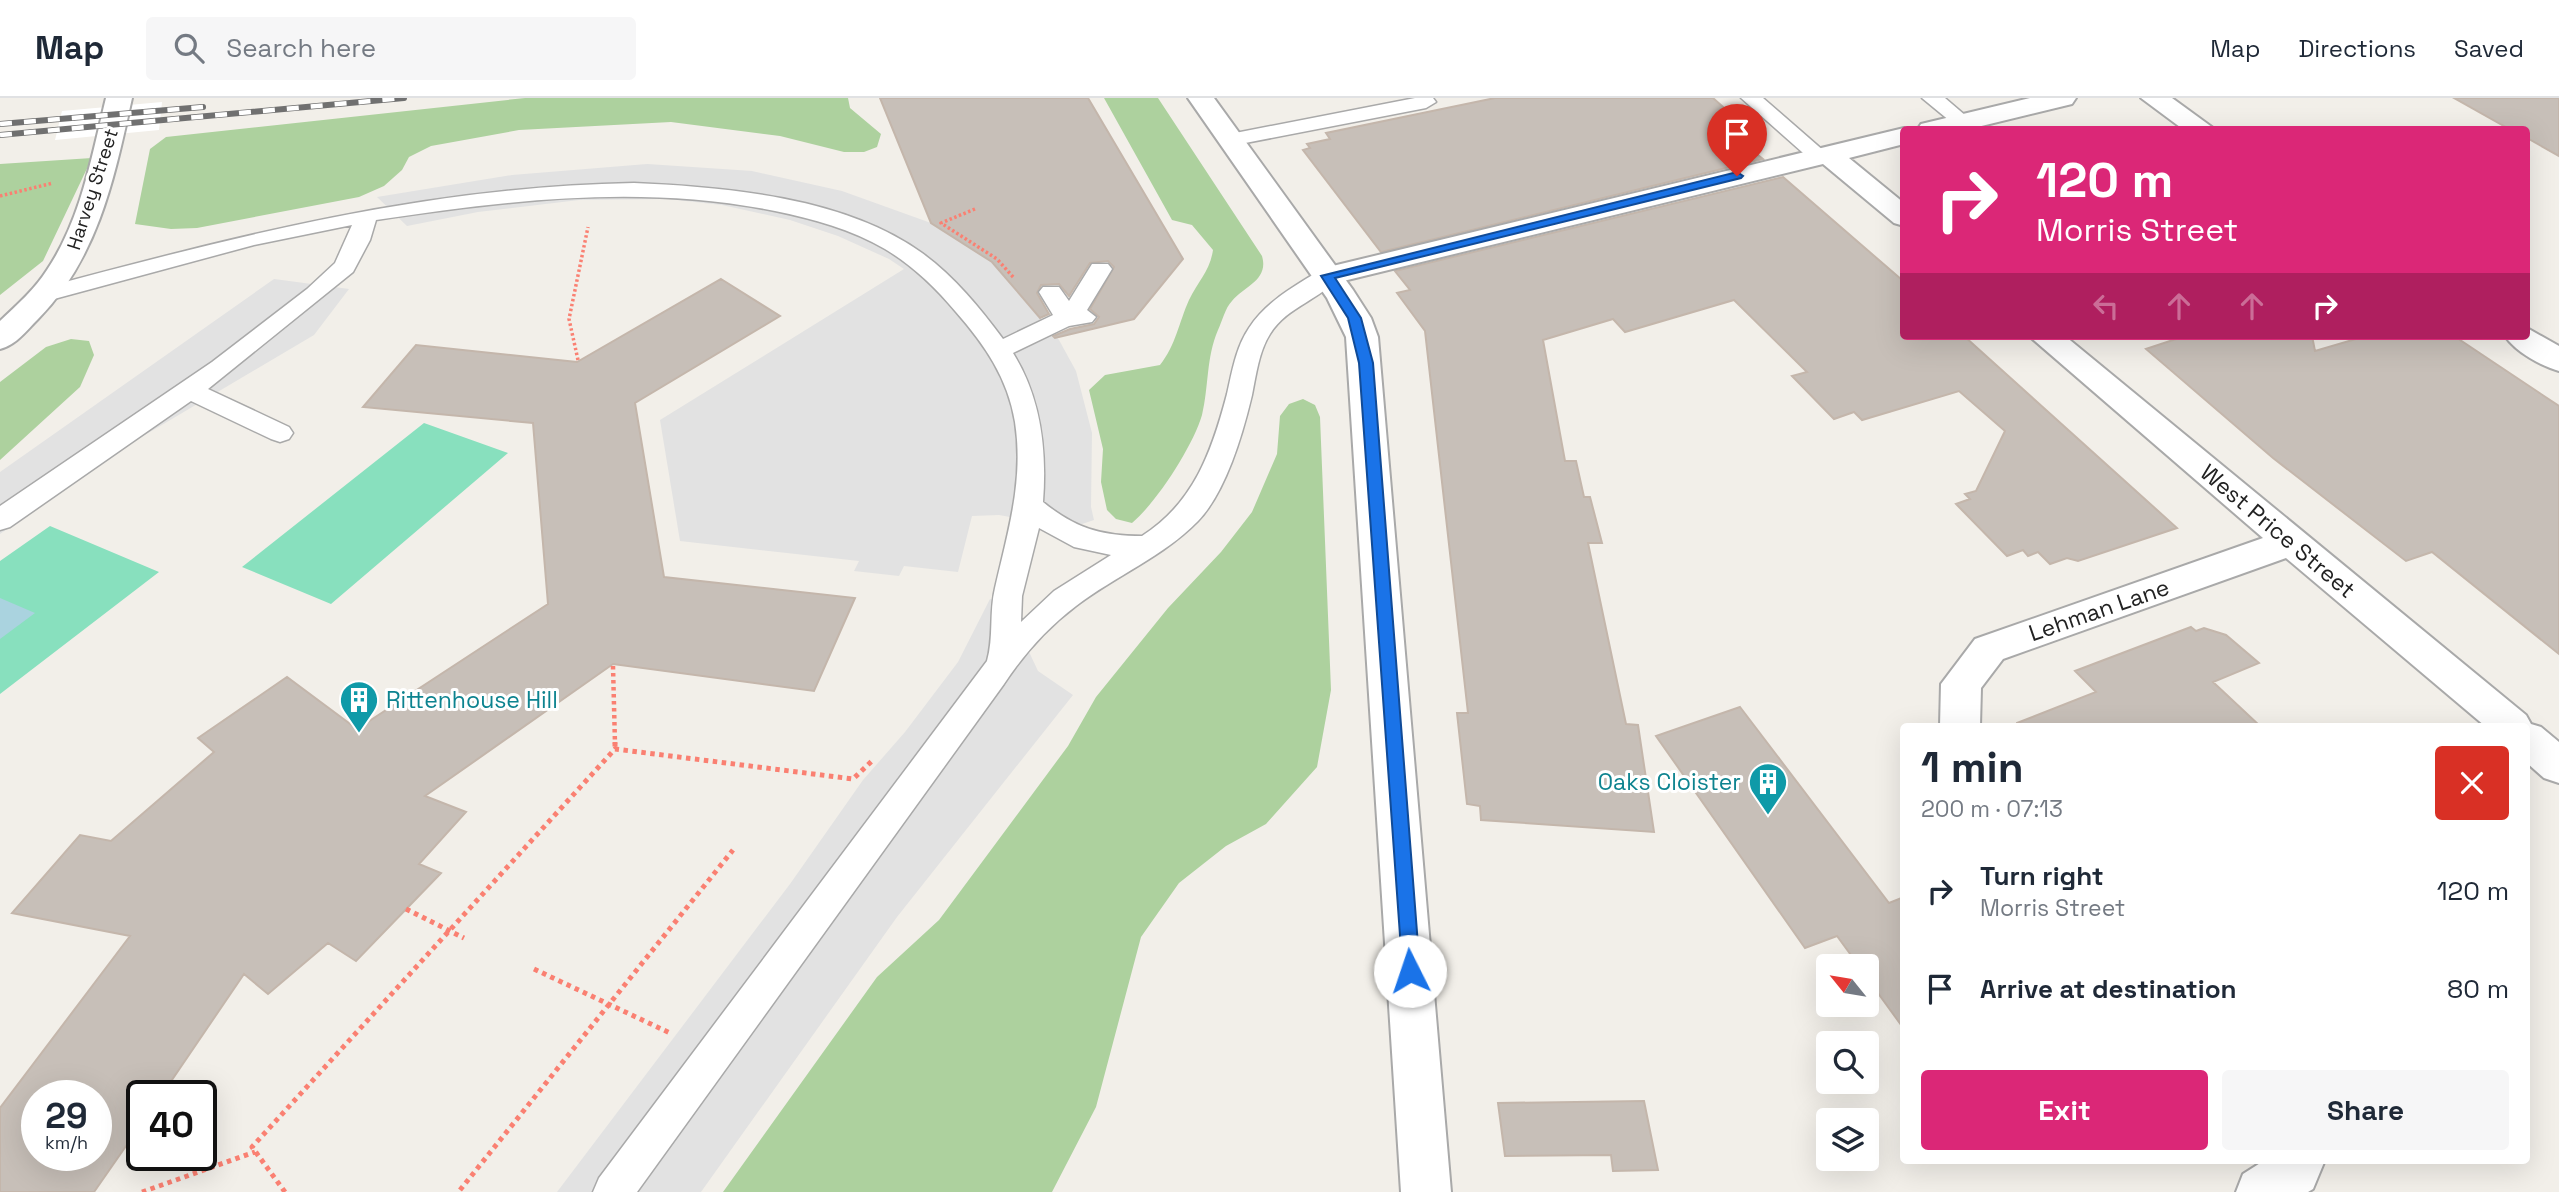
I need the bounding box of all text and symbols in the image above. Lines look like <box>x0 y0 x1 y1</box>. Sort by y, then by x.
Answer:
search box <box>146 17 636 80</box>
text: Map <box>35 27 104 69</box>
icon: search <box>170 29 208 67</box>
text: Search here <box>226 31 376 65</box>
text: Map <box>2210 33 2260 64</box>
text: Directions <box>2298 33 2416 64</box>
text: Saved <box>2454 33 2524 64</box>
pin <box>1707 104 1767 176</box>
icon: arrive <box>1718 115 1756 153</box>
street label: Harvey Street <box>61 125 124 253</box>
text: 120 m <box>2036 149 2173 211</box>
icon: right <box>1921 154 2012 245</box>
text: Morris Street <box>2036 210 2238 250</box>
icon: left <box>2087 287 2125 325</box>
icon: ahead <box>2160 287 2198 325</box>
icon: ahead <box>2233 287 2271 325</box>
icon: right <box>2306 287 2344 325</box>
street label: West Price Street <box>2194 457 2362 605</box>
street label: Lehman Lane <box>2025 572 2173 648</box>
building icon: Rittenhouse Hill <box>338 679 380 734</box>
place label: Rittenhouse Hill <box>386 685 558 715</box>
text: 1 min <box>1921 741 2024 794</box>
button: close <box>2435 746 2509 820</box>
building icon: Oaks Cloister <box>1747 761 1789 816</box>
place label: Oaks Cloister <box>1598 767 1741 797</box>
text: 200 m · 07:13 <box>1921 794 2063 824</box>
text: Turn right <box>1980 859 2104 893</box>
icon: right <box>1921 872 1959 910</box>
text: 120 m <box>2437 874 2509 908</box>
text: Morris Street <box>1980 893 2125 923</box>
position arrow <box>1373 934 1447 1008</box>
north arrow <box>1816 954 1880 1017</box>
map controls <box>1816 954 1879 1171</box>
icon: arrive <box>1921 970 1959 1008</box>
text: Arrive at destination <box>1980 972 2237 1006</box>
text: 80 m <box>2447 972 2509 1006</box>
button: search <box>1816 1031 1879 1094</box>
button: Exit <box>1921 1070 2208 1150</box>
button: Share <box>2222 1070 2509 1150</box>
speed limit sign: 40 <box>126 1080 217 1171</box>
text: 29 <box>45 1094 88 1138</box>
button: layers <box>1816 1108 1879 1171</box>
text: km/h <box>45 1131 88 1154</box>

